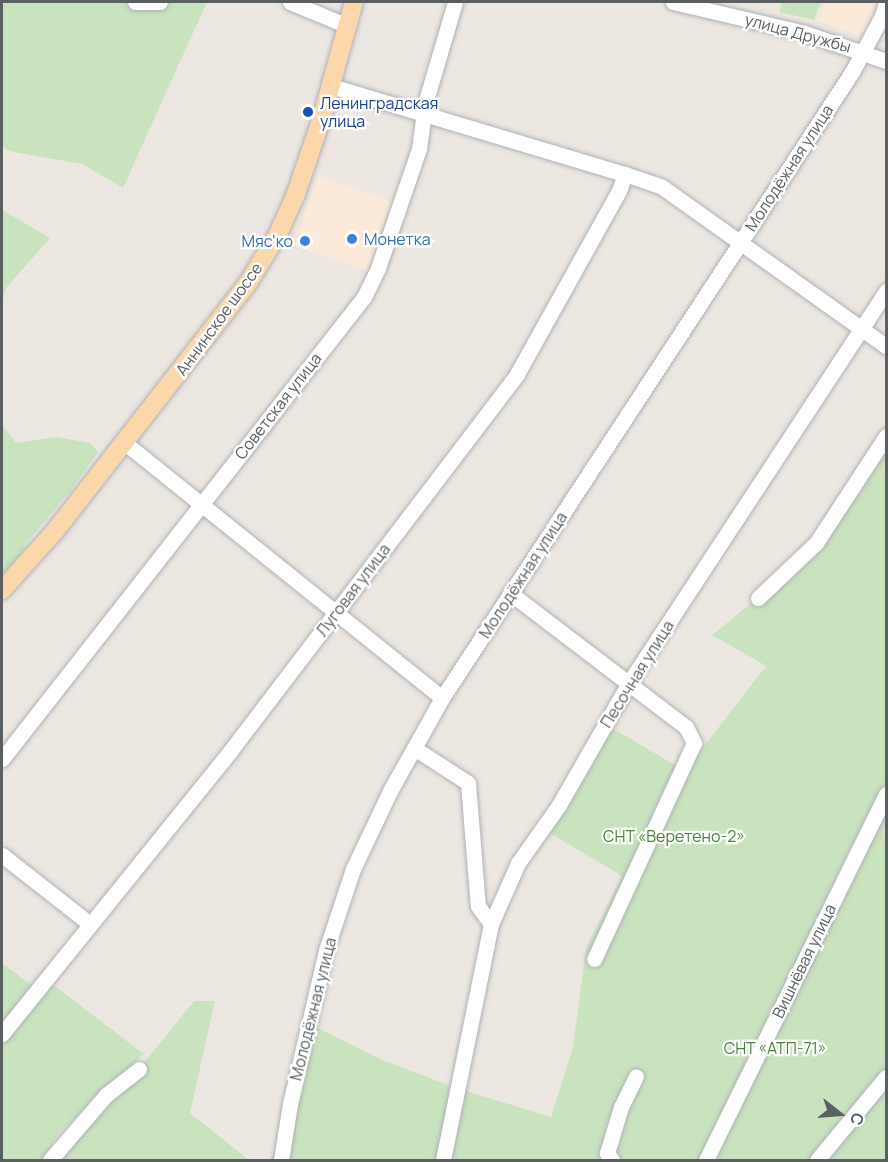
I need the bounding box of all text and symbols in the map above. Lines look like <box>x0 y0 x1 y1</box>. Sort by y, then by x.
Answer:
street label: улица Дружбы <box>743 10 853 56</box>
place label: Ленинградская улица <box>320 93 438 131</box>
street label: Молодёжная улица <box>741 101 837 235</box>
marker: Ленинградская улица <box>301 105 315 119</box>
place label: Монетка <box>364 229 431 249</box>
place label: Мяс'ко <box>242 231 293 251</box>
marker: Монетка <box>345 232 359 246</box>
marker: Мяс'ко <box>298 234 312 248</box>
street label: Аннинское шоссе <box>172 259 266 379</box>
street label: Советская улица <box>231 349 325 463</box>
street label: Молодёжная улица <box>475 508 571 642</box>
street label: Луговая улица <box>312 540 394 640</box>
street label: Песочная улица <box>596 617 678 731</box>
park label: СНТ «Веретено-2» <box>603 826 745 846</box>
street label: Вишнёвая улица <box>768 901 840 1021</box>
street label: Молодёжная улица <box>286 935 340 1083</box>
park label: СНТ «АТП-71» <box>723 1038 827 1058</box>
north arrow <box>810 1084 870 1144</box>
text: С <box>845 1110 869 1128</box>

